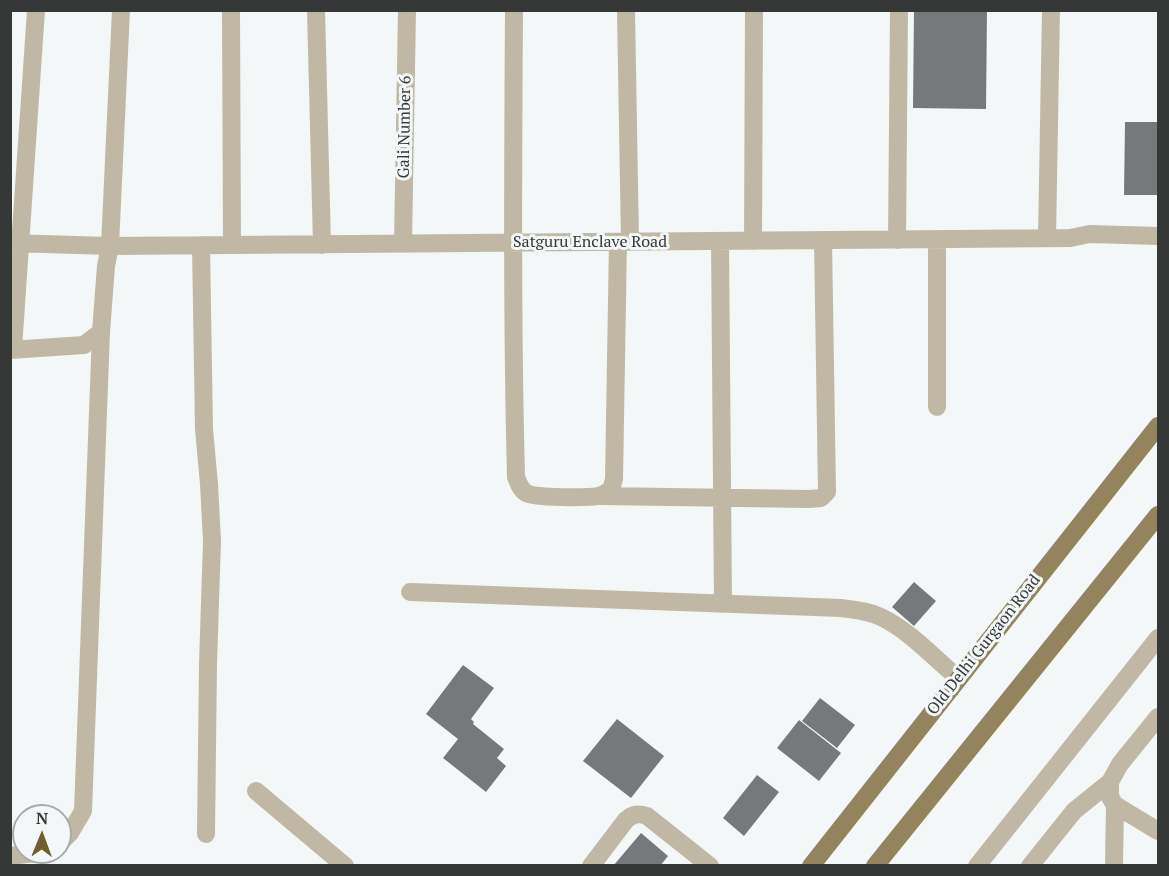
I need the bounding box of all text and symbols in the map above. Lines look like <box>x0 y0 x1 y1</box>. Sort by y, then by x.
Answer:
street label: Gali Number 6 <box>395 76 415 178</box>
street label: Satguru Enclave Road <box>513 232 667 252</box>
street label: Old Delhi Gurgaon Road <box>923 571 1045 719</box>
north arrow <box>12 804 72 864</box>
text: N <box>36 807 49 829</box>

